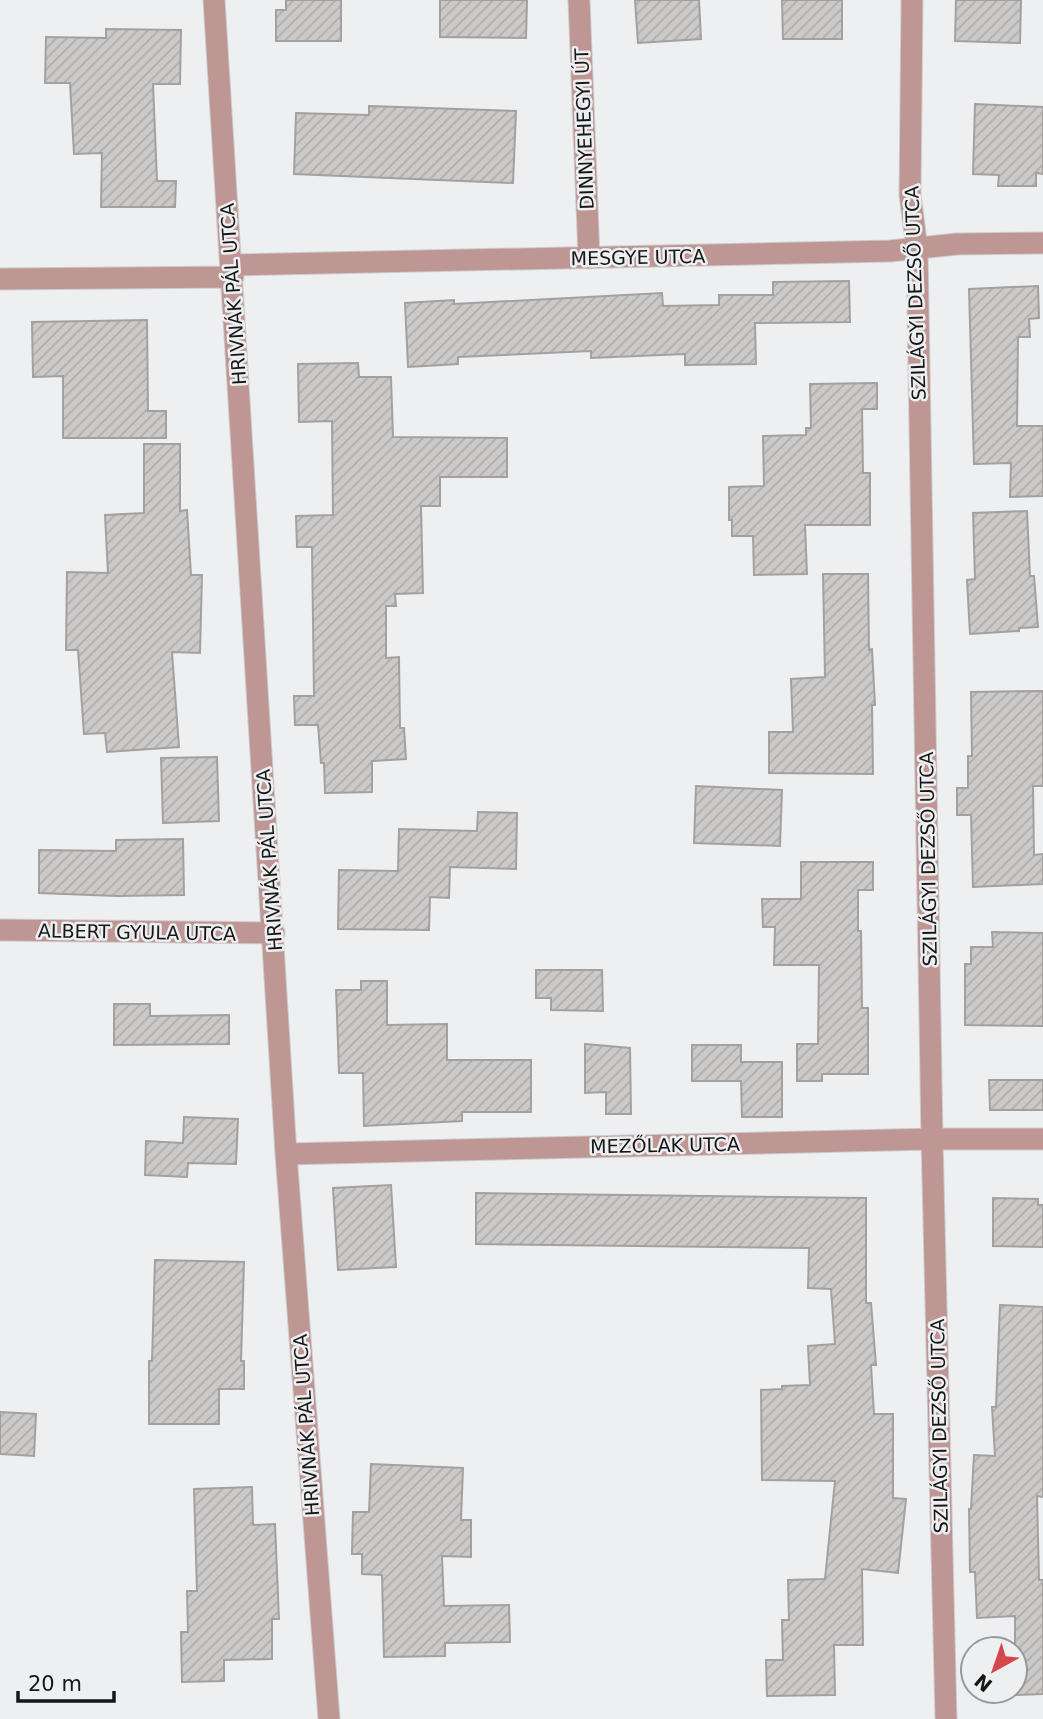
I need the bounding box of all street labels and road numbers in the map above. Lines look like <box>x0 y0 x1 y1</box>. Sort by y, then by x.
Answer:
street label: DINNYEHEGYI ÚT <box>569 48 598 210</box>
street label: SZILÁGYI DEZSŐ UTCA <box>899 185 930 401</box>
street label: HRIVNÁK PÁL UTCA <box>216 202 250 386</box>
street label: MESGYE UTCA <box>571 245 705 269</box>
street label: SZILÁGYI DEZSŐ UTCA <box>914 751 941 967</box>
street label: HRIVNÁK PÁL UTCA <box>252 768 286 952</box>
street label: ALBERT GYULA UTCA <box>38 919 236 945</box>
street label: MEZŐLAK UTCA <box>590 1132 740 1157</box>
street label: SZILÁGYI DEZSŐ UTCA <box>925 1318 952 1534</box>
street label: HRIVNÁK PÁL UTCA <box>289 1333 323 1517</box>

